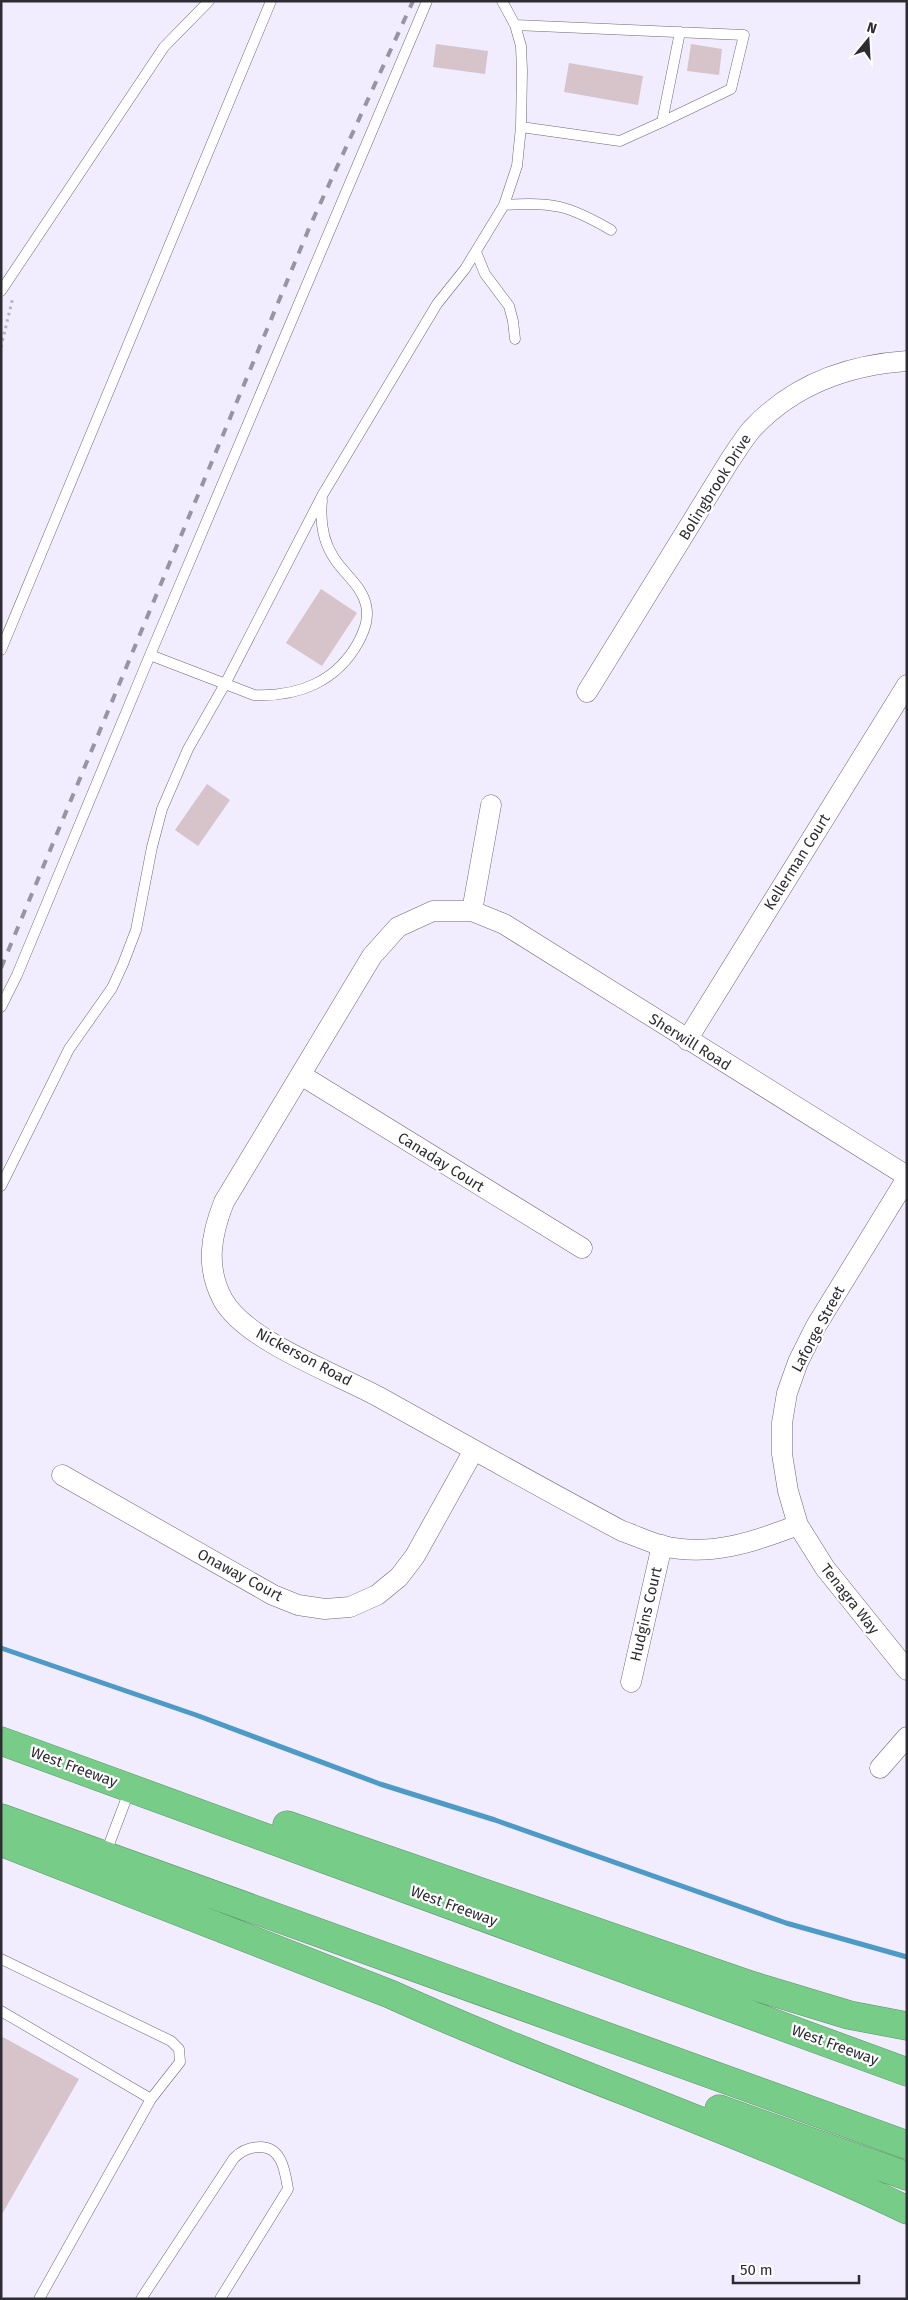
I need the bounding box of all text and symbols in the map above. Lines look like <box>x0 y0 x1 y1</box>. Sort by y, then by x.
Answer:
north arrow <box>843 15 893 65</box>
text: N <box>865 19 879 38</box>
street label: Bolingbrook Drive <box>675 431 755 543</box>
street label: Kellerman Court <box>760 810 834 913</box>
street label: Sherwill Road <box>646 1010 734 1074</box>
street label: Canaday Court <box>394 1128 488 1196</box>
street label: Laforge Street <box>788 1282 849 1375</box>
street label: Nickerson Road <box>253 1324 355 1390</box>
street label: Onaway Court <box>194 1545 286 1605</box>
street label: Tenagra Way <box>817 1560 883 1638</box>
street label: Hudgins Court <box>626 1564 666 1663</box>
street label: West Freeway <box>28 1743 121 1791</box>
street label: West Freeway <box>408 1882 501 1930</box>
street label: West Freeway <box>789 2021 882 2069</box>
scale bar <box>733 2252 859 2284</box>
text: 50 m <box>740 2261 773 2279</box>

